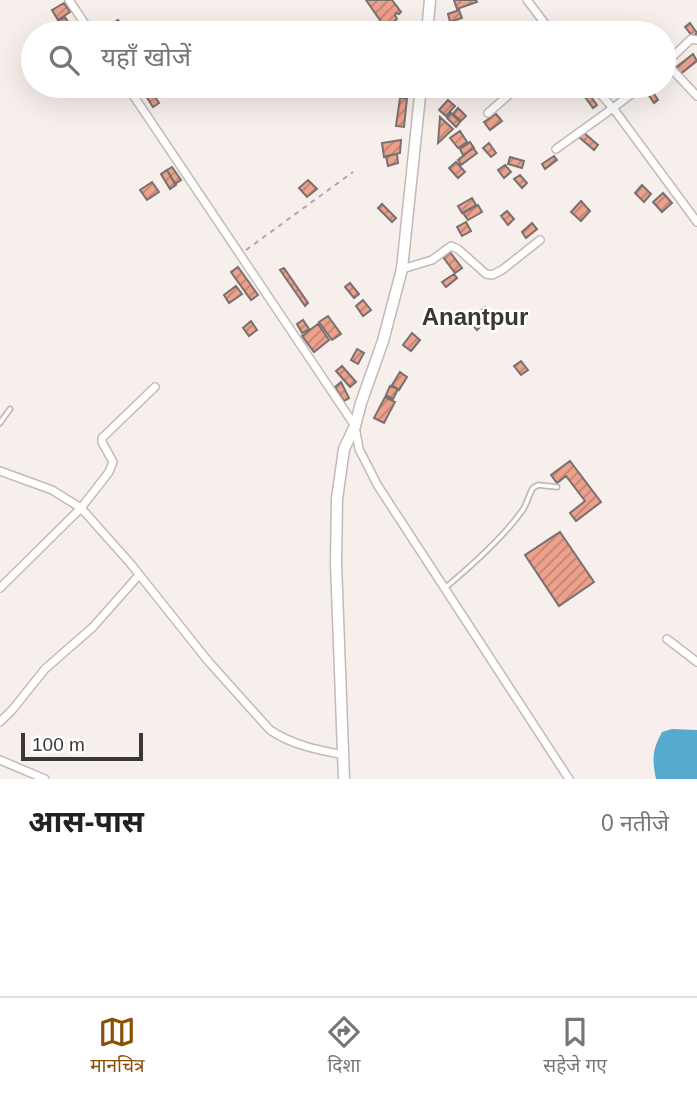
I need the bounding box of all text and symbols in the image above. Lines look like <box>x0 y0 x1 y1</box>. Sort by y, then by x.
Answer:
search box <box>21 21 676 98</box>
icon: search <box>45 41 83 79</box>
text: यहाँ खोजें <box>101 42 191 72</box>
district label: Anantpur <box>422 303 528 330</box>
scale bar <box>21 730 144 762</box>
text: 100 m <box>32 734 85 755</box>
text: आस-पास <box>28 805 144 838</box>
text: 0 नतीजे <box>601 810 669 836</box>
tab: मानचित्र <box>90 1013 145 1080</box>
tab: दिशा <box>325 1013 363 1080</box>
tab: सहेजे गए <box>543 1013 607 1080</box>

